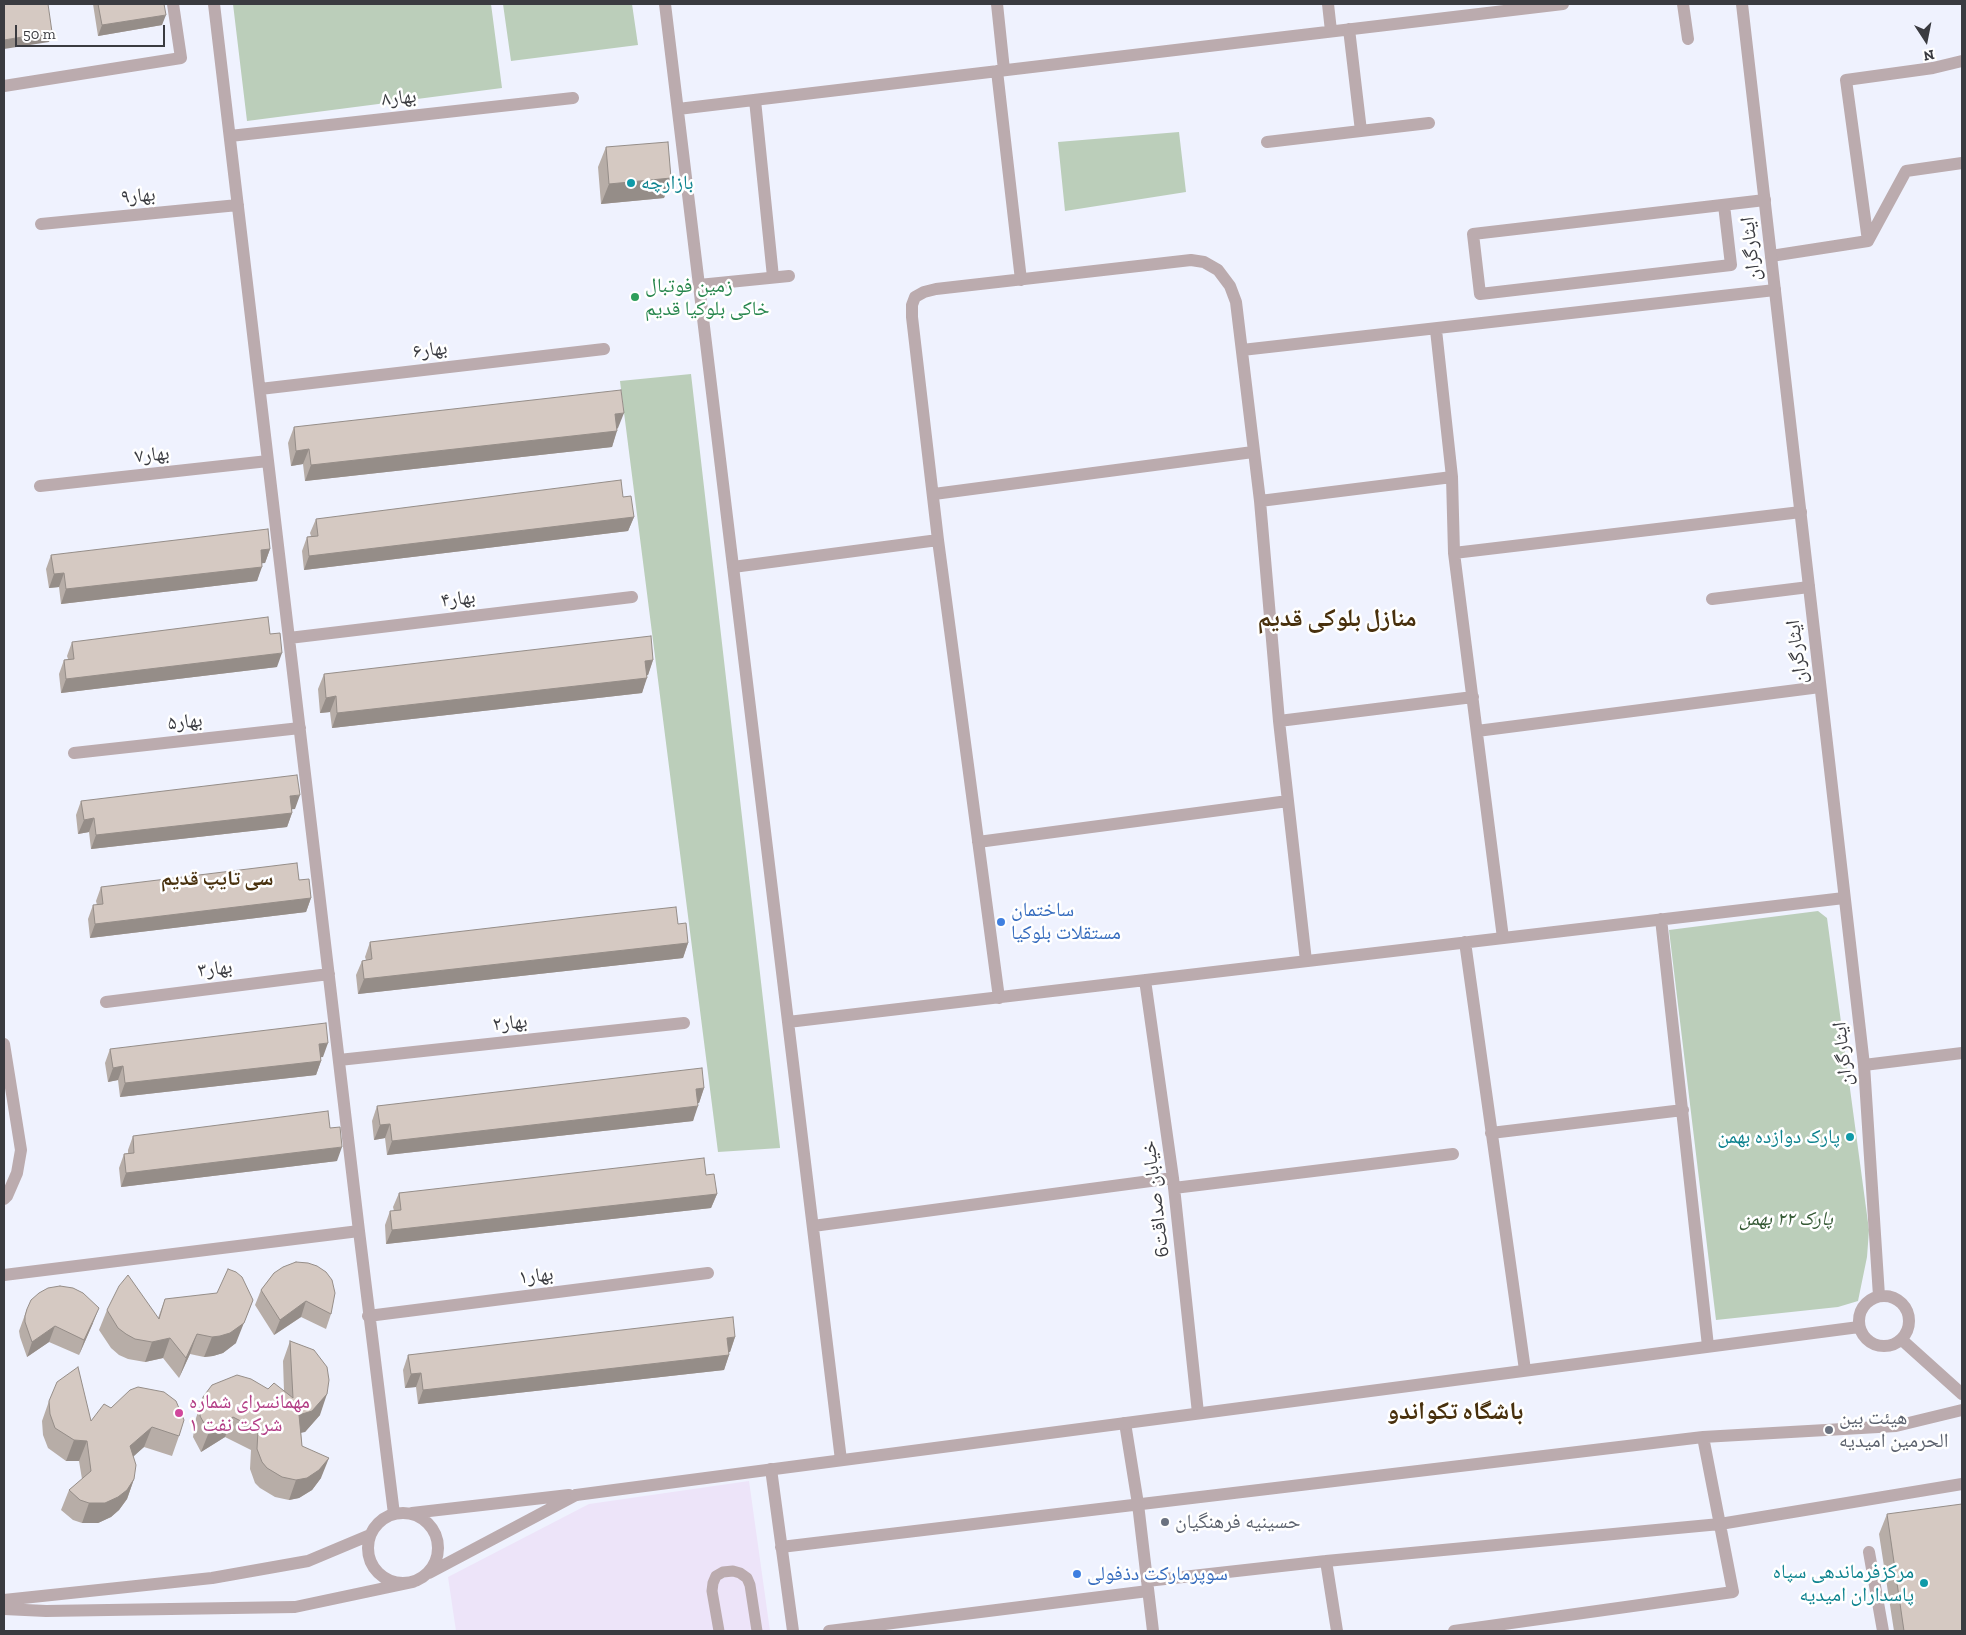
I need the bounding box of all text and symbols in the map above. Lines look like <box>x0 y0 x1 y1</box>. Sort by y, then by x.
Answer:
scale bar <box>18 15 168 47</box>
north arrow <box>1901 15 1951 65</box>
text: 50 m <box>23 25 56 43</box>
text: N <box>1922 46 1936 65</box>
street label: بهار۸ <box>380 84 418 112</box>
place label: بازارچه <box>641 171 694 195</box>
marker: بازارچه <box>625 177 637 189</box>
street label: بهار۹ <box>120 183 156 209</box>
street label: ایثارگران <box>1736 216 1766 282</box>
place label: زمین فوتبال خاکی بلوکیا قدیم <box>645 274 770 321</box>
marker: زمین فوتبال خاکی بلوکیا قدیم <box>629 291 641 303</box>
street label: بهار۶ <box>411 336 449 364</box>
street label: بهار۷ <box>133 441 171 469</box>
street label: بهار۴ <box>439 585 477 613</box>
district label: منازل بلوکی قدیم <box>1257 604 1417 634</box>
street label: ایثارگران <box>1781 619 1813 685</box>
street label: بهار۵ <box>166 708 204 736</box>
district label: سی تایپ قدیم <box>161 866 273 892</box>
place label: ساختمان مستقلات بلوکیا <box>1011 898 1121 945</box>
marker: ساختمان مستقلات بلوکیا <box>995 916 1007 928</box>
street label: بهار۳ <box>196 955 234 983</box>
street label: بهار۲ <box>491 1009 529 1037</box>
street label: ایثارگران <box>1828 1021 1858 1087</box>
place label: پارک دوازده بهمن <box>1717 1125 1840 1149</box>
marker: پارک دوازده بهمن <box>1844 1131 1856 1143</box>
street label: خیابان صداقت6 <box>1137 1139 1175 1259</box>
park label: پارک ۲۲ بهمن <box>1739 1207 1833 1231</box>
street label: بهار۱ <box>517 1262 555 1290</box>
place label: مهمانسرای شماره ۱ شرکت نفت <box>189 1390 310 1437</box>
district label: باشگاه تکواندو <box>1387 1397 1523 1427</box>
place label: هیئت بین الحرمین امیدیه <box>1839 1406 1948 1453</box>
marker: مهمانسرای شماره ۱ شرکت نفت <box>173 1407 185 1419</box>
marker: هیئت بین الحرمین امیدیه <box>1823 1424 1835 1436</box>
place label: حسینیه فرهنگیان <box>1175 1510 1300 1534</box>
marker: حسینیه فرهنگیان <box>1159 1516 1171 1528</box>
place label: مرکزفرماندهی سپاه پاسداران امیدیه <box>1773 1560 1914 1607</box>
place label: سوپرمارکت دذفولی <box>1087 1562 1228 1586</box>
marker: سوپرمارکت دذفولی <box>1071 1568 1083 1580</box>
marker: مرکزفرماندهی سپاه پاسداران امیدیه <box>1918 1577 1930 1589</box>

